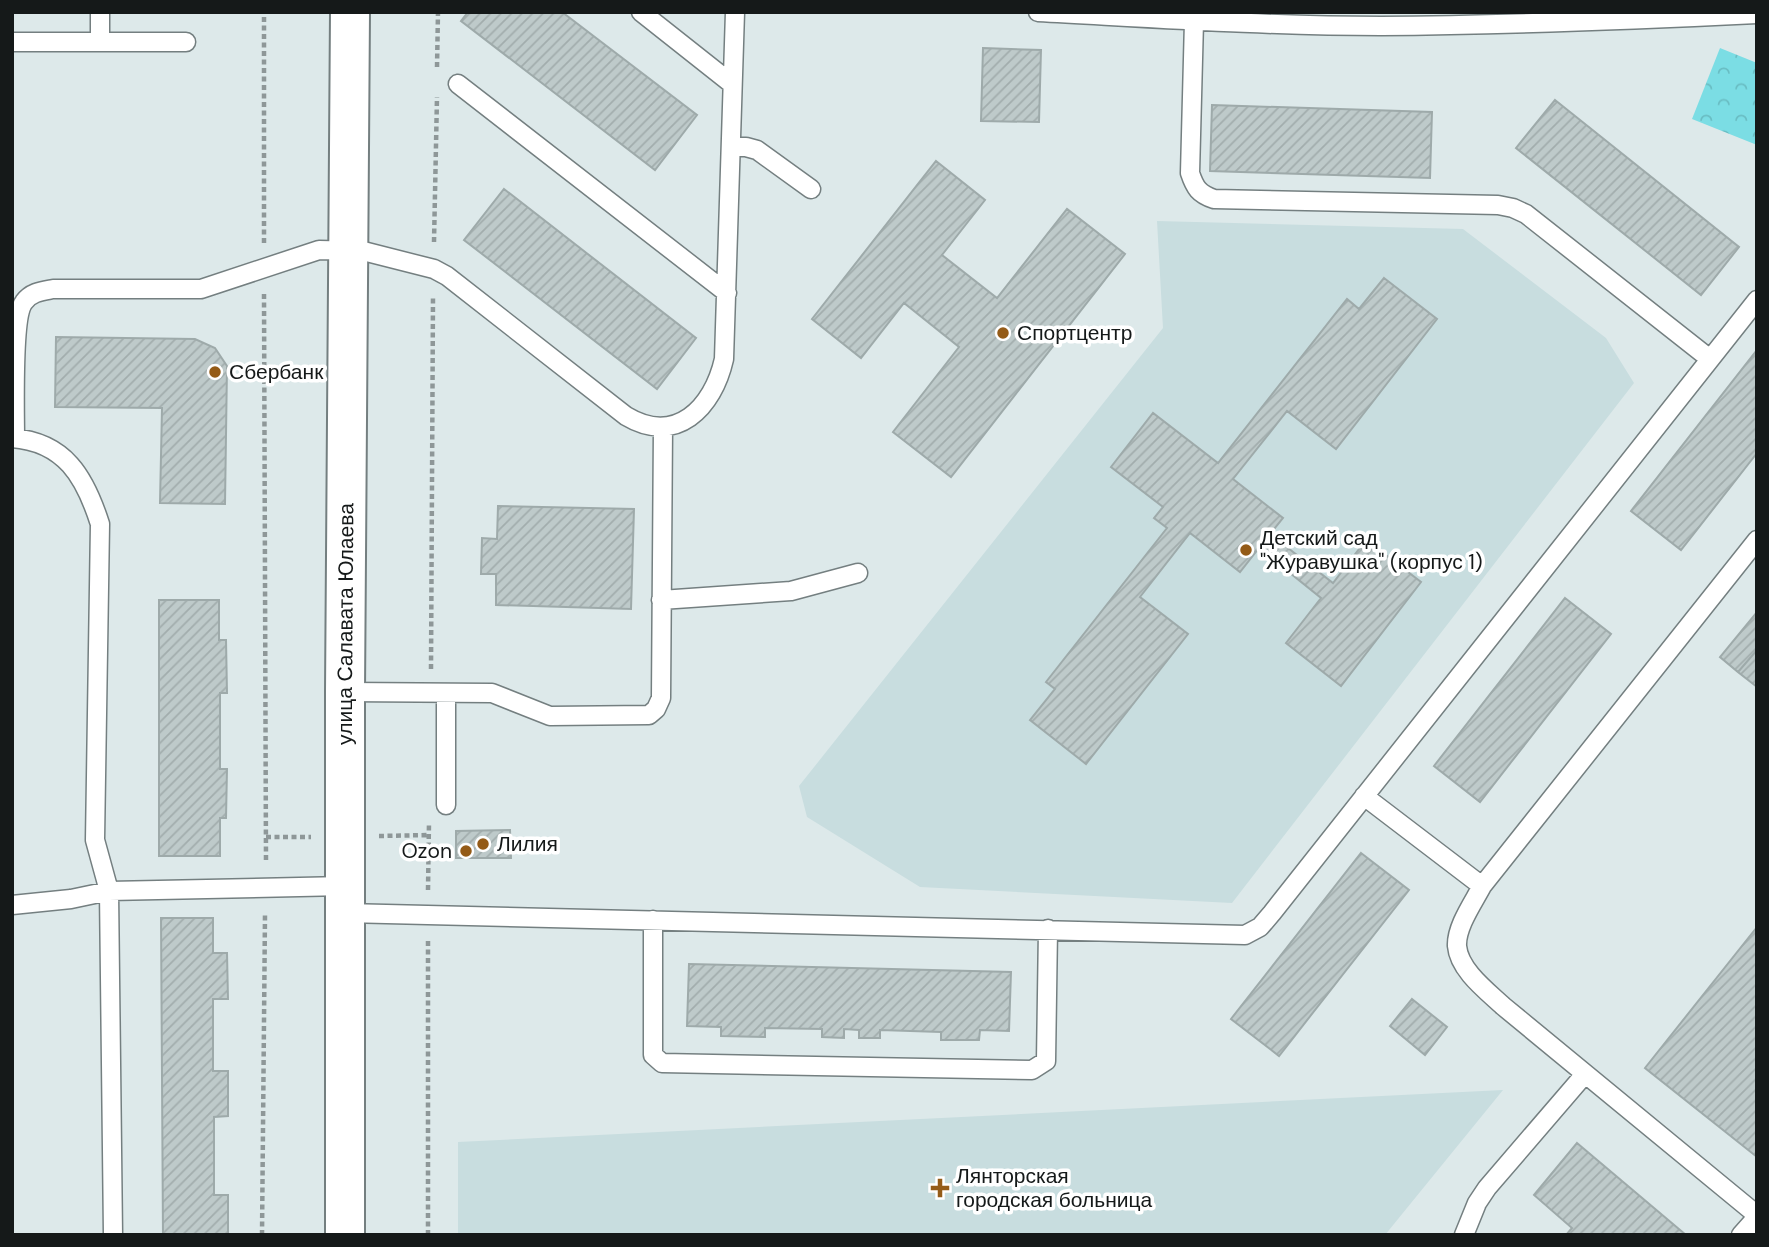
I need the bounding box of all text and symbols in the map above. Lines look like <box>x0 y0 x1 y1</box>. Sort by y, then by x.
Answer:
place label: Спортцентр <box>1017 319 1132 347</box>
marker: Спортцентр <box>995 325 1011 341</box>
place label: Сбербанк <box>229 358 324 386</box>
marker: Сбербанк <box>207 364 223 380</box>
street label: улица Салавата Юлаева <box>331 503 360 745</box>
place label: Детский сад "Журавушка" (корпус 1) <box>1260 524 1483 576</box>
marker: Детский сад "Журавушка" (корпус 1) <box>1238 542 1254 558</box>
place label: Лилия <box>497 830 558 858</box>
marker: Лилия <box>475 836 491 852</box>
place label: Ozon <box>402 837 452 865</box>
marker: Ozon <box>458 843 474 859</box>
place label: Лянторская городская больница <box>956 1162 1153 1214</box>
marker: Лянторская городская больница <box>930 1178 950 1198</box>

